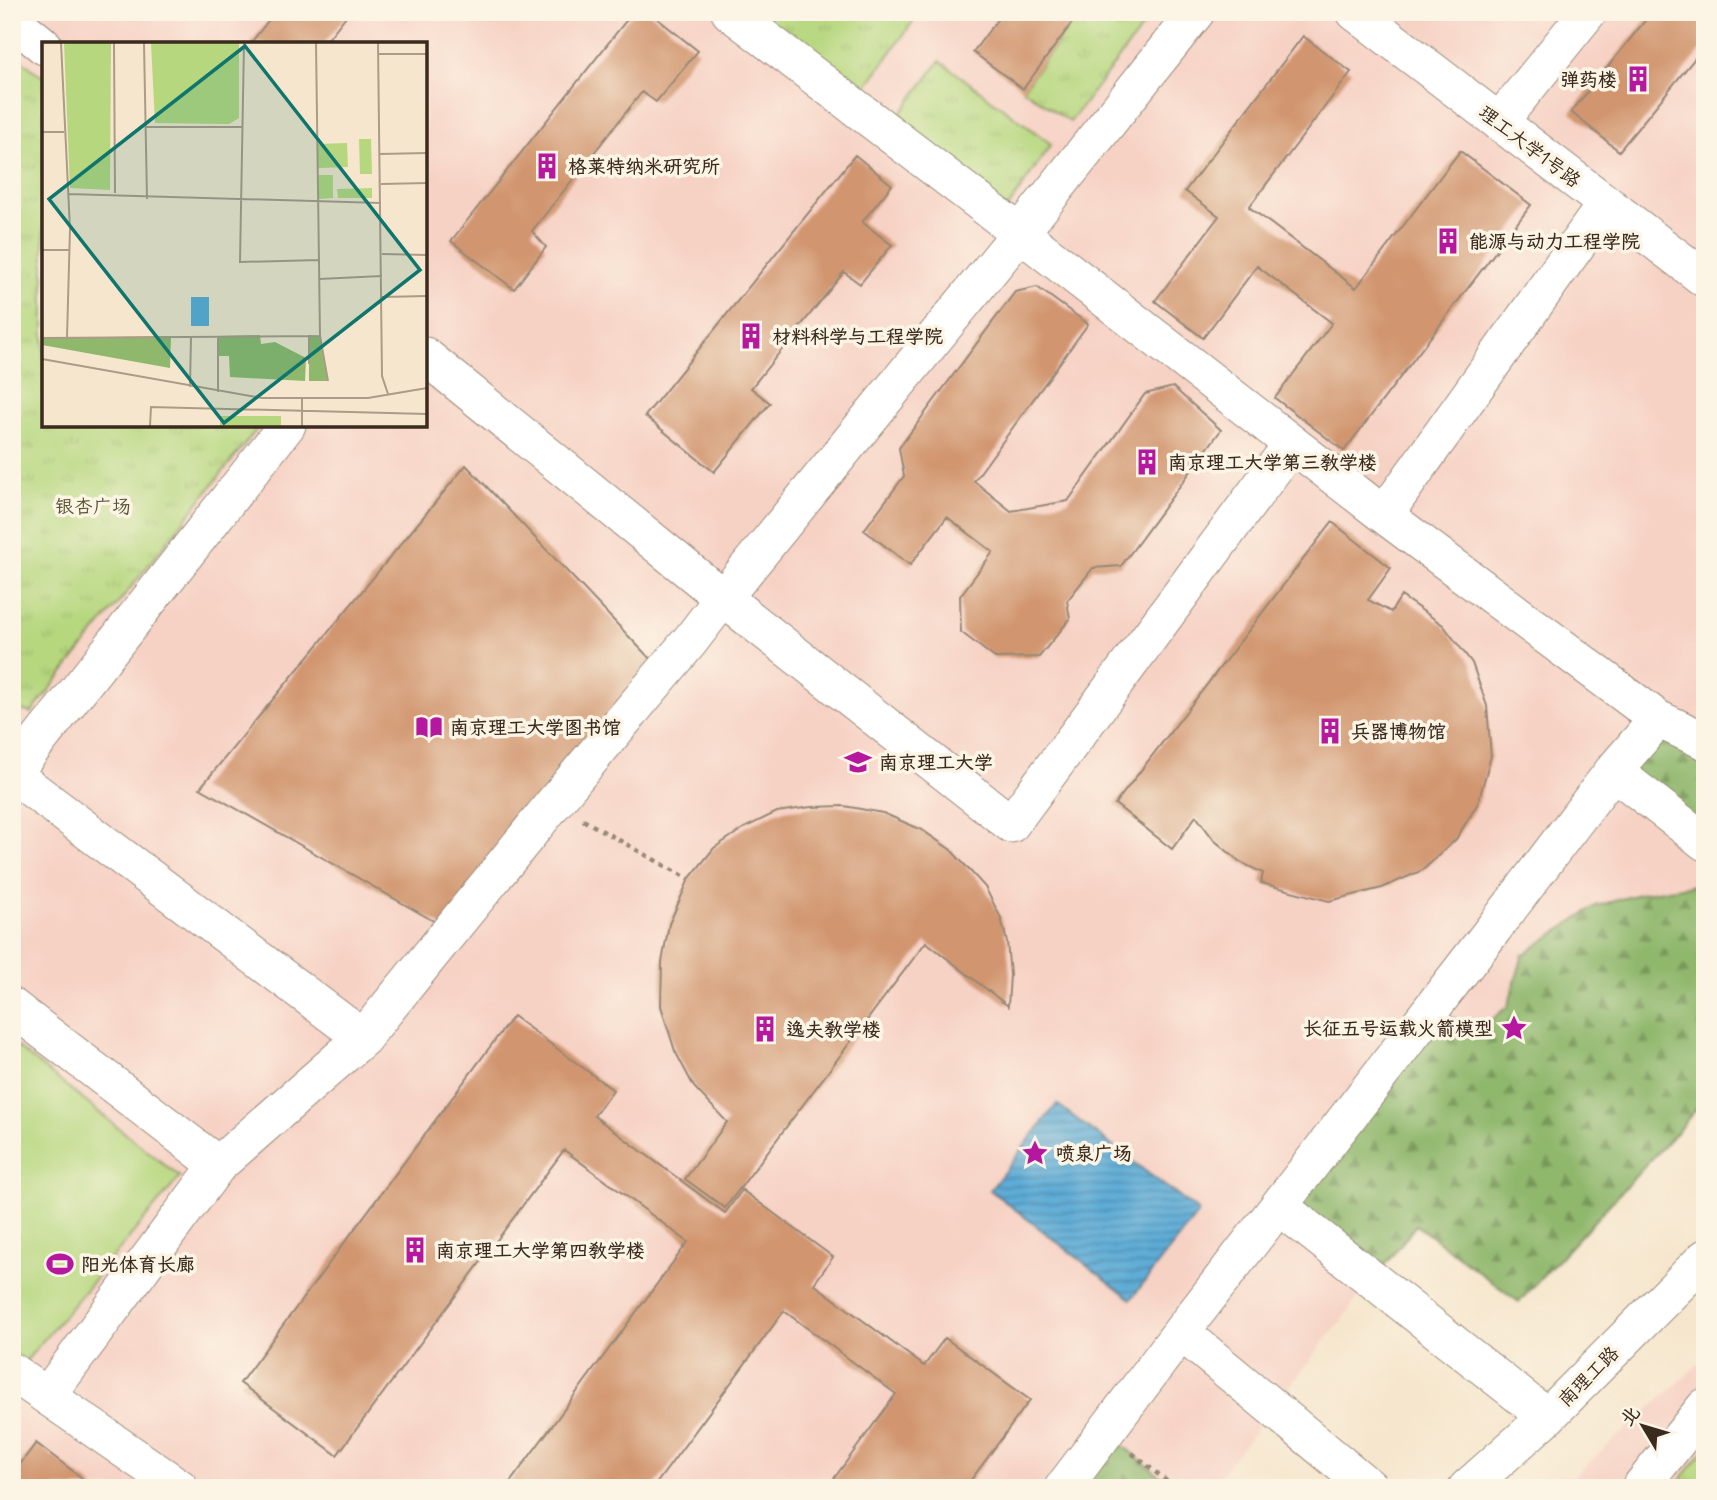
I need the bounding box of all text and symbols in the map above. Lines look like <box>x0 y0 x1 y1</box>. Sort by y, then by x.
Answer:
inset map <box>42 42 427 427</box>
building icon: 弹药楼 <box>1623 64 1653 94</box>
place label: 弹药楼 <box>1560 67 1617 91</box>
street label: 理工大学1号路 <box>1474 100 1586 192</box>
building icon: 格莱特纳米研究所 <box>532 151 562 181</box>
place label: 格莱特纳米研究所 <box>568 154 720 178</box>
building icon: 能源与动力工程学院 <box>1433 226 1463 256</box>
place label: 能源与动力工程学院 <box>1469 229 1640 253</box>
building icon: 材料科学与工程学院 <box>736 321 766 351</box>
place label: 材料科学与工程学院 <box>772 324 943 348</box>
building icon: 南京理工大学第三教学楼 <box>1132 447 1162 477</box>
place label: 南京理工大学第三教学楼 <box>1168 450 1377 474</box>
park label: 银杏广场 <box>55 494 131 518</box>
library icon: 南京理工大学图书馆 <box>414 712 444 742</box>
place label: 南京理工大学图书馆 <box>450 715 621 739</box>
building icon: 兵器博物馆 <box>1315 716 1345 746</box>
place label: 兵器博物馆 <box>1351 719 1446 743</box>
school or university icon: 南京理工大学 <box>843 747 873 777</box>
place label: 南京理工大学 <box>879 750 993 774</box>
place icon: 长征五号运载火箭模型 <box>1499 1013 1529 1043</box>
building icon: 逸夫教学楼 <box>750 1014 780 1044</box>
place label: 长征五号运载火箭模型 <box>1303 1016 1493 1040</box>
place label: 逸夫教学楼 <box>786 1017 881 1041</box>
place icon: 喷泉广场 <box>1020 1138 1050 1168</box>
place label: 喷泉广场 <box>1056 1141 1132 1165</box>
building icon: 南京理工大学第四教学楼 <box>400 1235 430 1265</box>
place label: 南京理工大学第四教学楼 <box>436 1238 645 1262</box>
sports icon: 阳光体育长廊 <box>45 1249 75 1279</box>
place label: 阳光体育长廊 <box>81 1252 195 1276</box>
street label: 南理工路 <box>1553 1341 1623 1411</box>
north arrow <box>1608 1392 1678 1462</box>
text: 北 <box>1614 1401 1645 1430</box>

